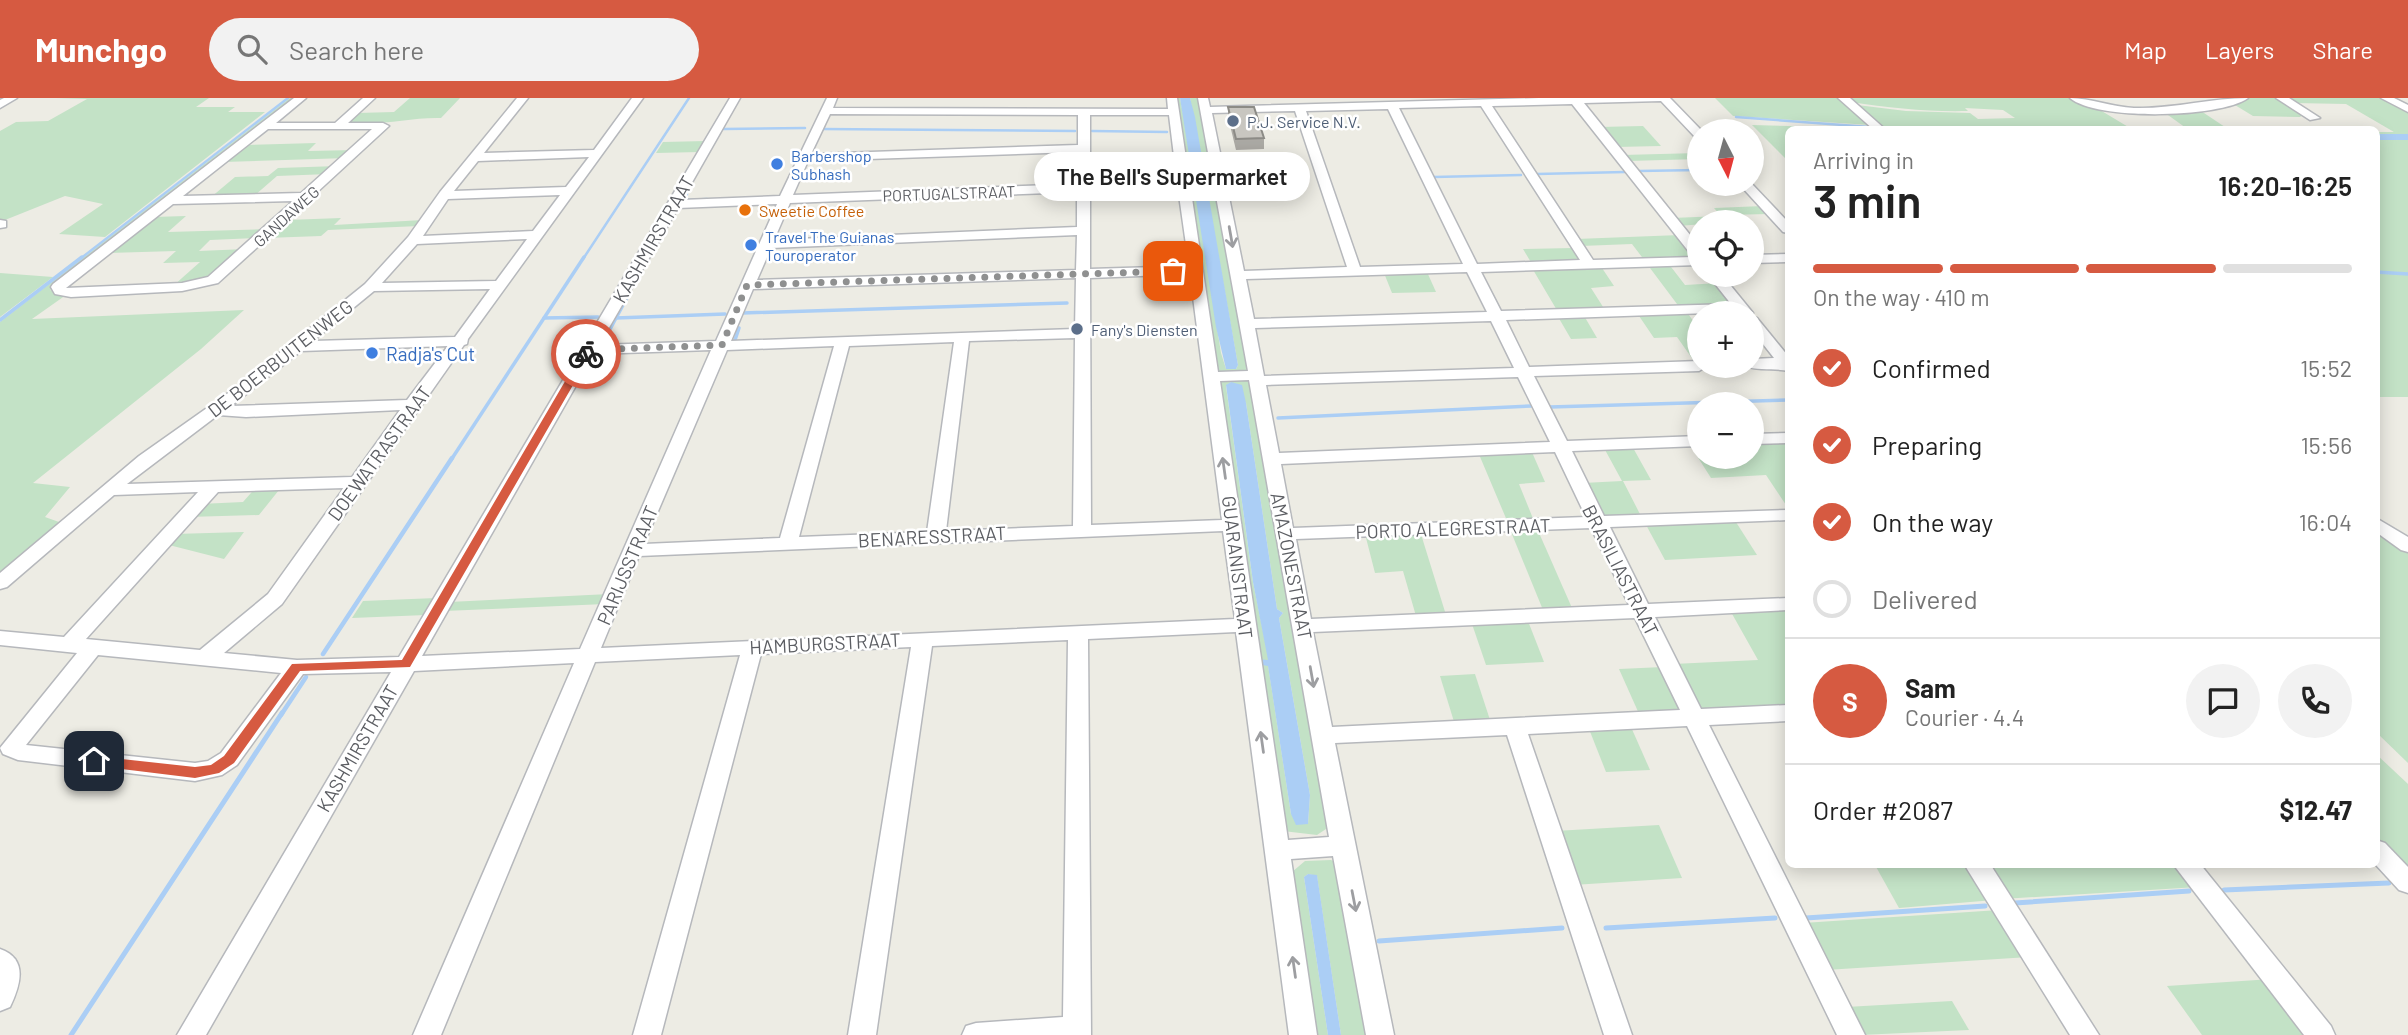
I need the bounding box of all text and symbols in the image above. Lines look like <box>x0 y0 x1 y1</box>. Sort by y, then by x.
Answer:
search box <box>209 18 699 81</box>
text: Munchgo <box>35 29 167 69</box>
icon: search <box>233 30 271 68</box>
text: Search here <box>289 34 424 65</box>
text: Map <box>2124 35 2167 64</box>
text: Layers <box>2205 35 2274 64</box>
text: Share <box>2312 35 2373 64</box>
place label: P.J. Service N.V. <box>1247 112 1361 131</box>
marker: P.J. Service N.V. <box>1225 113 1241 129</box>
north arrow <box>1687 119 1764 196</box>
map controls <box>1687 119 1764 469</box>
place label: Barbershop Subhash <box>791 146 872 183</box>
text: Arriving in <box>1813 146 1914 174</box>
callout: The Bell's Supermarket <box>1035 152 1311 201</box>
marker: Barbershop Subhash <box>769 156 785 172</box>
text: The Bell's Supermarket <box>1056 162 1288 190</box>
text: 16:20–16:25 <box>2218 170 2352 201</box>
street label: KASHMIRSTRAAT <box>607 171 699 307</box>
text: 3 min <box>1813 172 1922 227</box>
street label: PORTUGALSTRAAT <box>882 181 1016 205</box>
street label: GANDAWEG <box>249 182 323 250</box>
place label: Sweetie Coffee <box>759 201 864 220</box>
marker: Sweetie Coffee <box>737 202 753 218</box>
button: locate <box>1687 210 1764 287</box>
one-way arrow <box>1225 225 1238 248</box>
place label: Travel The Guianas Touroperator <box>765 227 894 264</box>
marker: Travel The Guianas Touroperator <box>743 237 759 253</box>
pin <box>1143 241 1203 301</box>
icon: bag <box>1154 252 1192 290</box>
text: On the way · 410 m <box>1813 283 1990 311</box>
street label: DE BOERBUITENWEG <box>203 294 357 422</box>
button: + <box>1687 301 1764 378</box>
courier <box>551 319 621 389</box>
place label: Fany's Diensten <box>1091 320 1198 339</box>
marker: Fany's Diensten <box>1069 321 1085 337</box>
icon: bike <box>567 335 605 373</box>
place label: Radja's Cut <box>386 342 475 365</box>
marker: Radja's Cut <box>364 345 380 361</box>
icon: check <box>1813 349 1851 387</box>
text: Confirmed <box>1872 352 1991 383</box>
text: 15:52 <box>2300 354 2352 382</box>
street label: DOEWATRASTRAAT <box>322 381 436 525</box>
button: − <box>1687 392 1764 469</box>
icon: check <box>1813 426 1851 464</box>
text: Preparing <box>1872 429 1982 460</box>
text: 15:56 <box>2301 431 2352 459</box>
one-way arrow <box>1218 457 1231 480</box>
street label: AMAZONESTRAAT <box>1266 490 1318 642</box>
street label: GUARANISTRAAT <box>1218 494 1258 640</box>
street label: BRASILIASTRAAT <box>1578 501 1664 639</box>
street label: PARIJSSTRAAT <box>592 502 662 628</box>
icon: check <box>1813 503 1851 541</box>
text: On the way <box>1872 506 1993 537</box>
text: 16:04 <box>2299 508 2352 536</box>
street label: PORTO ALEGRESTRAAT <box>1355 513 1551 543</box>
street label: BENARESSTRAAT <box>857 521 1007 551</box>
text: Delivered <box>1872 583 1978 614</box>
street label: HAMBURGSTRAAT <box>749 628 901 658</box>
button: chat <box>2186 664 2260 738</box>
button: phone <box>2278 664 2352 738</box>
one-way arrow <box>1306 665 1319 688</box>
text: Sam <box>1905 672 1956 703</box>
street label: KASHMIRSTRAAT <box>311 680 403 816</box>
text: S <box>1842 686 1858 717</box>
text: Courier · 4.4 <box>1905 703 2024 731</box>
pin <box>64 731 124 791</box>
one-way arrow <box>1255 731 1268 754</box>
icon: home <box>75 742 113 780</box>
text: Order #2087 <box>1813 794 1953 825</box>
text: $12.47 <box>2280 794 2352 825</box>
one-way arrow <box>1348 889 1362 912</box>
one-way arrow <box>1287 957 1300 979</box>

